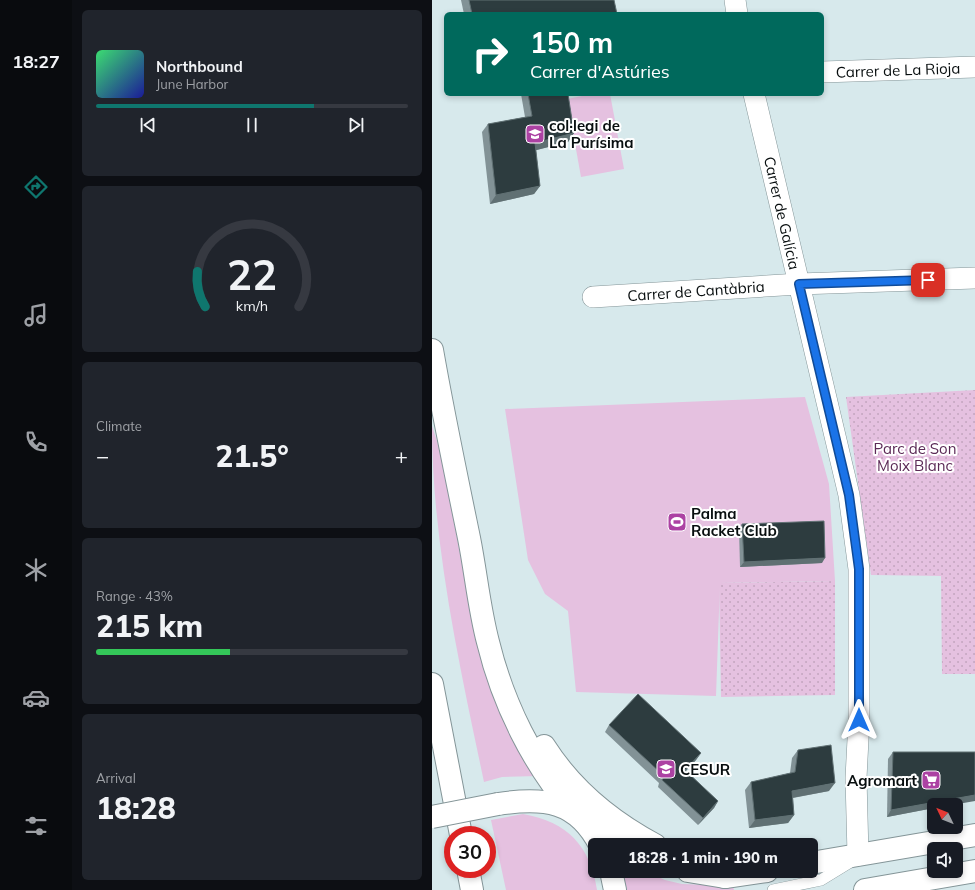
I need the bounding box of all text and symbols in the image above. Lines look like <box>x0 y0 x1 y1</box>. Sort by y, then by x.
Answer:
text: 150 m <box>530 25 613 60</box>
icon: right <box>464 28 516 80</box>
text: 18:27 <box>12 50 60 73</box>
text: Northbound <box>156 57 243 76</box>
street label: Carrer de La Rioja <box>835 58 961 82</box>
text: Carrer d'Astúries <box>530 60 670 83</box>
text: June Harbor <box>156 76 228 92</box>
icon: previous <box>137 114 159 136</box>
icon: pause <box>241 114 263 136</box>
icon: next <box>345 114 367 136</box>
place label: col·legi de La Purísima <box>549 116 634 152</box>
school or university icon: col·legi de La Purísima <box>524 123 546 145</box>
street label: Carrer de Galícia <box>760 155 804 271</box>
icon: directions <box>22 173 50 201</box>
text: 22 <box>227 248 277 300</box>
pin <box>911 263 945 297</box>
icon: arrive <box>917 269 939 291</box>
street label: Carrer de Cantàbria <box>627 277 765 305</box>
text: km/h <box>236 297 268 315</box>
icon: music <box>22 301 50 329</box>
text: Climate <box>96 418 142 434</box>
icon: phone <box>22 428 50 456</box>
text: 21.5° <box>215 437 289 475</box>
park label: Parc de Son Moix Blanc <box>874 439 956 475</box>
text: − <box>96 442 109 470</box>
text: + <box>395 442 408 470</box>
place label: Palma Racket Club <box>691 504 777 540</box>
sports icon: Palma Racket Club <box>666 511 688 533</box>
icon: climate <box>22 556 50 584</box>
text: Range · 43% <box>96 588 173 604</box>
text: 215 km <box>96 607 203 645</box>
icon: car <box>22 684 50 712</box>
position arrow <box>838 699 880 741</box>
school or university icon: CESUR <box>655 758 677 780</box>
place label: CESUR <box>680 760 731 779</box>
supermarket icon: Agromart <box>920 769 942 791</box>
text: Arrival <box>96 770 136 786</box>
place label: Agromart <box>847 771 917 790</box>
text: 18:28 <box>96 789 176 827</box>
north arrow <box>927 798 963 834</box>
map controls <box>927 798 963 878</box>
icon: filters <box>22 812 50 840</box>
speed limit sign: 30 <box>444 826 496 878</box>
button: sound <box>927 842 963 878</box>
text: 18:28 · 1 min · 190 m <box>628 848 778 867</box>

